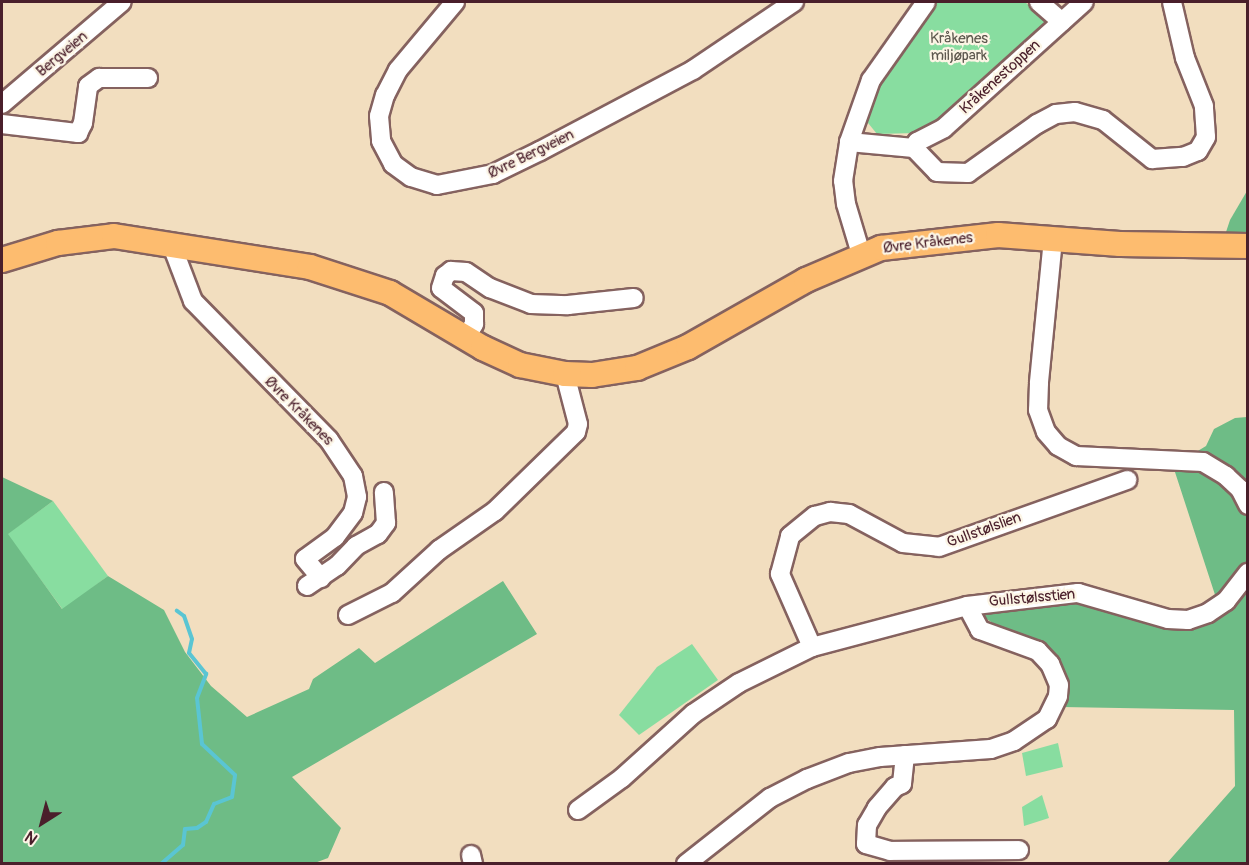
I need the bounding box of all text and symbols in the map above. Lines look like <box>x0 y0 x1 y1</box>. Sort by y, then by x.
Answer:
street label: Bergveien <box>33 27 91 81</box>
park label: Kråkenes miljøpark <box>930 29 988 64</box>
street label: Kråkenestoppen <box>956 36 1044 118</box>
street label: Øvre Bergveien <box>485 125 577 183</box>
street label: Øvre Kråkenes <box>882 229 974 257</box>
street label: Øvre Kråkenes <box>261 373 337 449</box>
street label: Gullstølslien <box>944 508 1024 552</box>
street label: Gullstølsstien <box>988 585 1076 611</box>
north arrow <box>12 793 72 853</box>
text: N <box>21 826 42 849</box>

